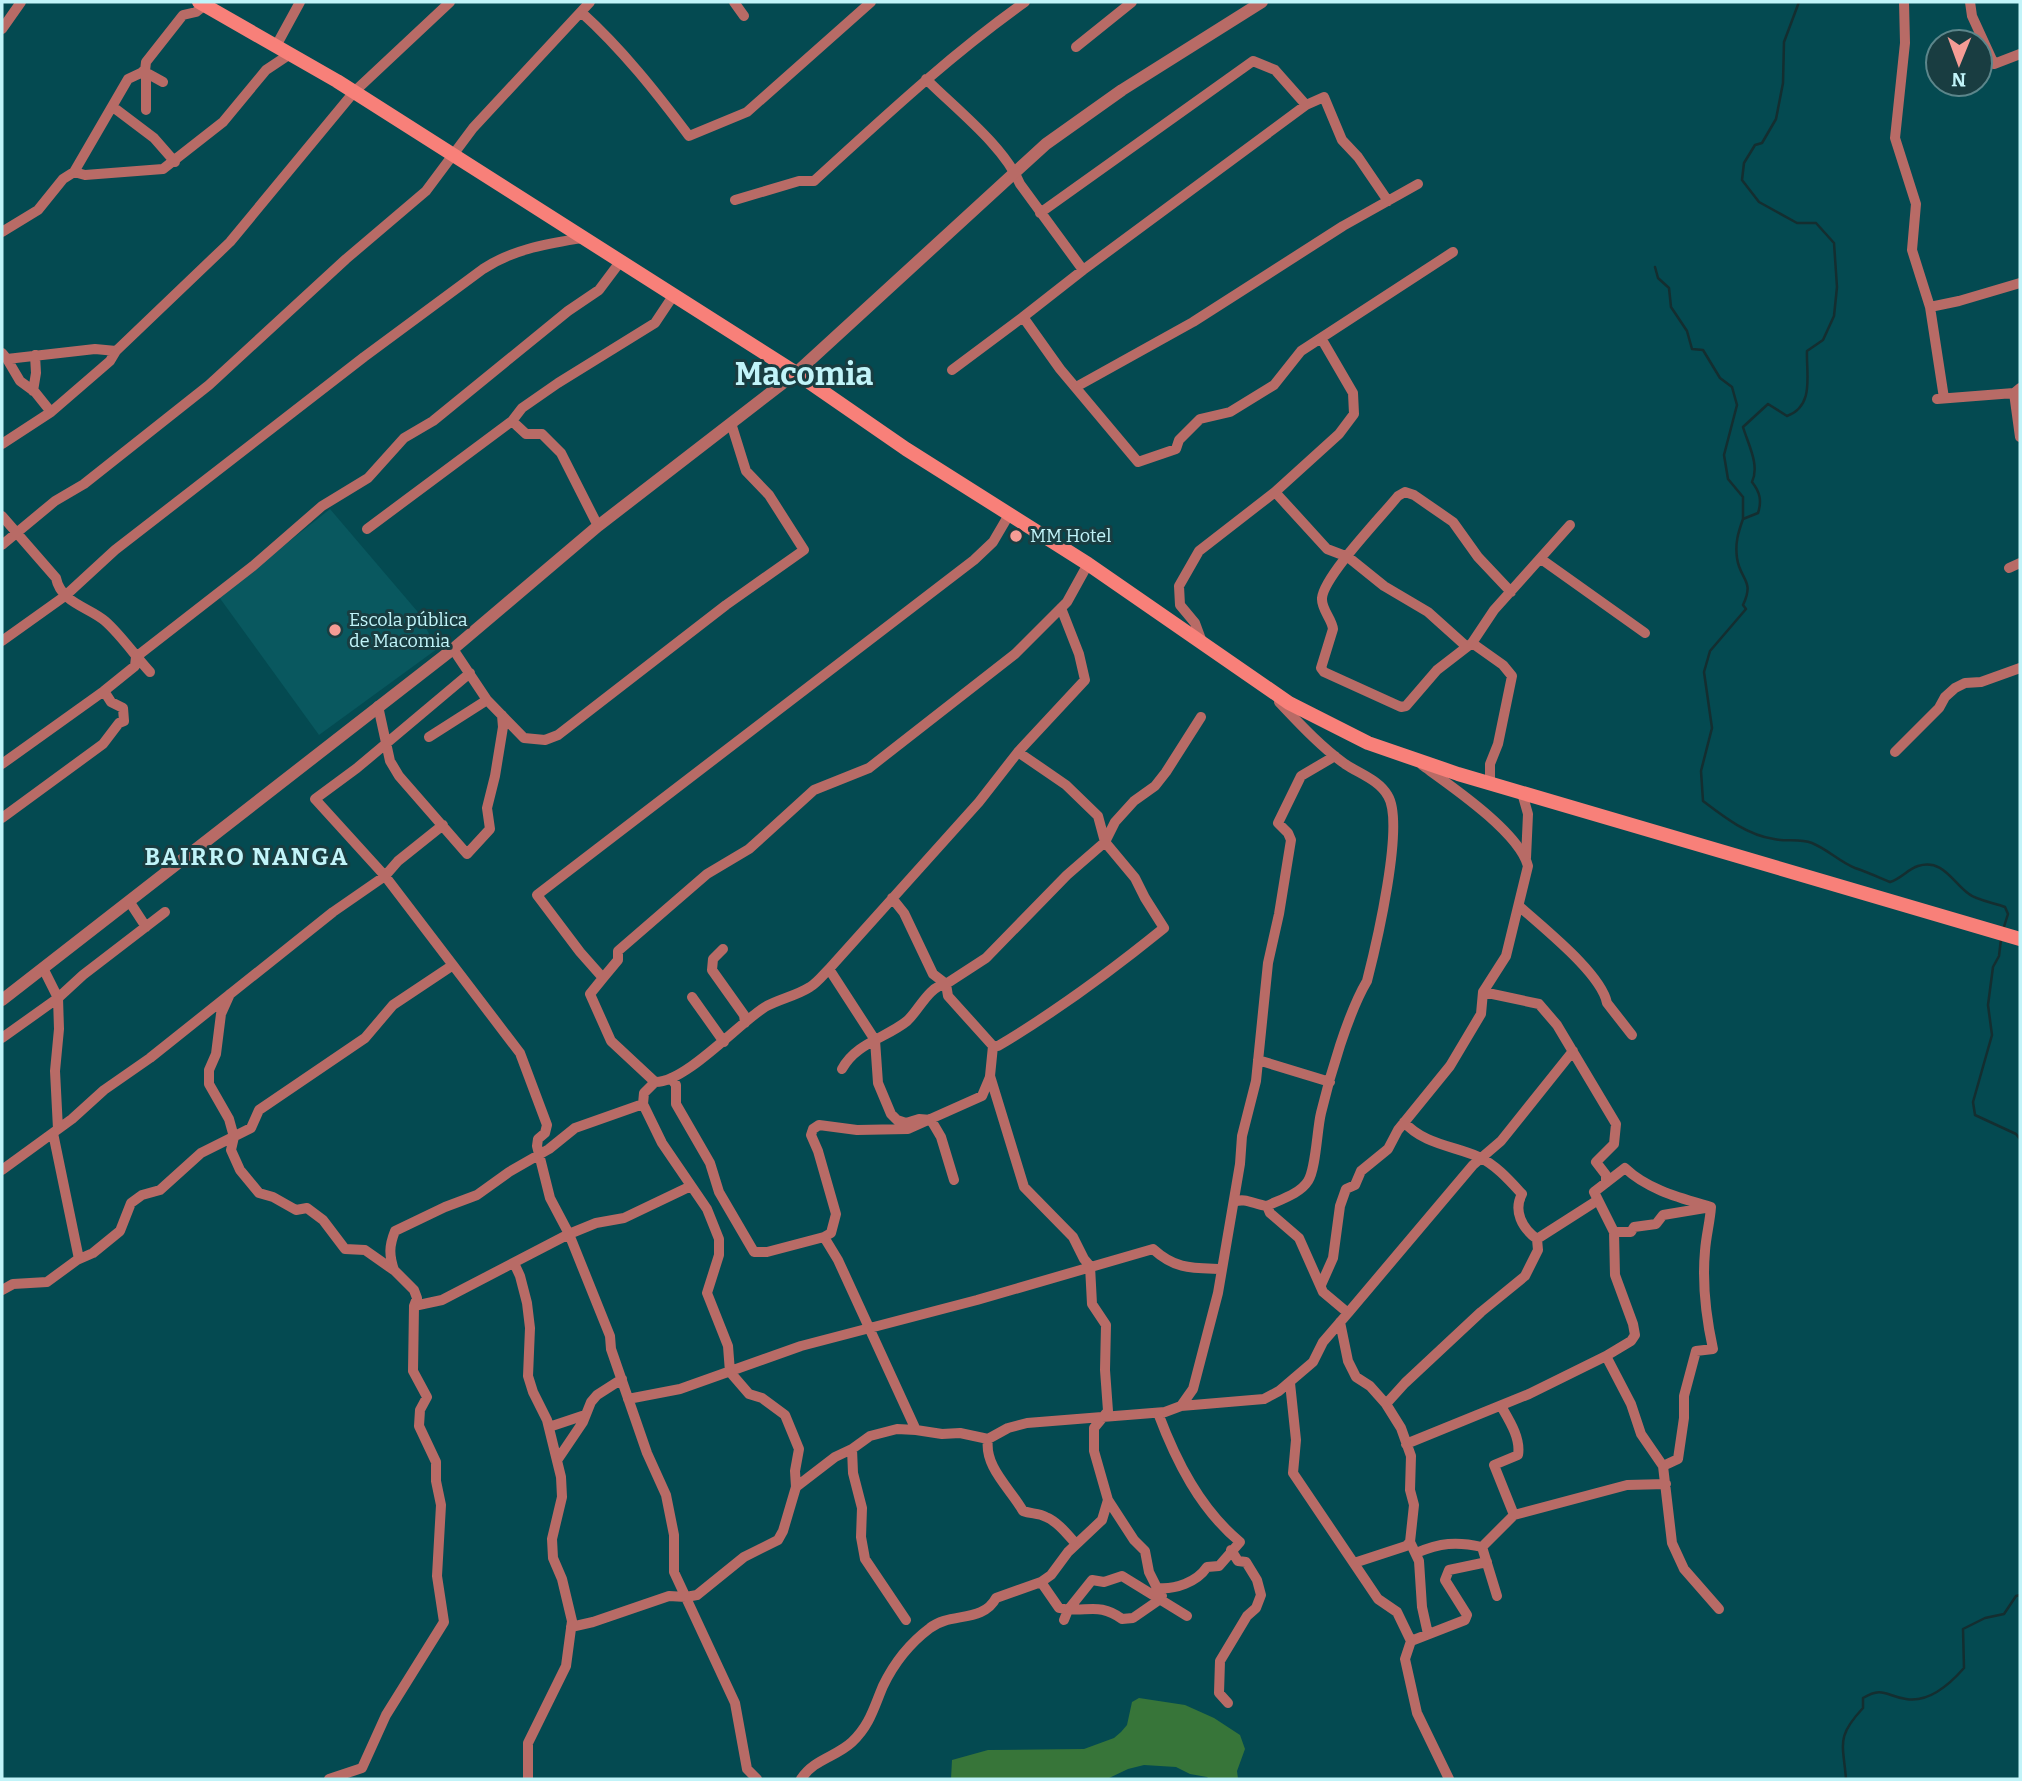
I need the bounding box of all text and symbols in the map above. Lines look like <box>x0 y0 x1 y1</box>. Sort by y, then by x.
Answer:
north arrow <box>1924 28 1994 98</box>
text: N <box>1951 68 1966 91</box>
district label: Macomia <box>735 355 873 393</box>
place label: MM Hotel <box>1030 525 1111 547</box>
marker: MM Hotel <box>1008 528 1024 544</box>
place label: Escola pública de Macomia <box>349 609 468 652</box>
marker: Escola pública de Macomia <box>327 622 343 638</box>
district label: BAIRRO NANGA <box>145 843 349 871</box>

